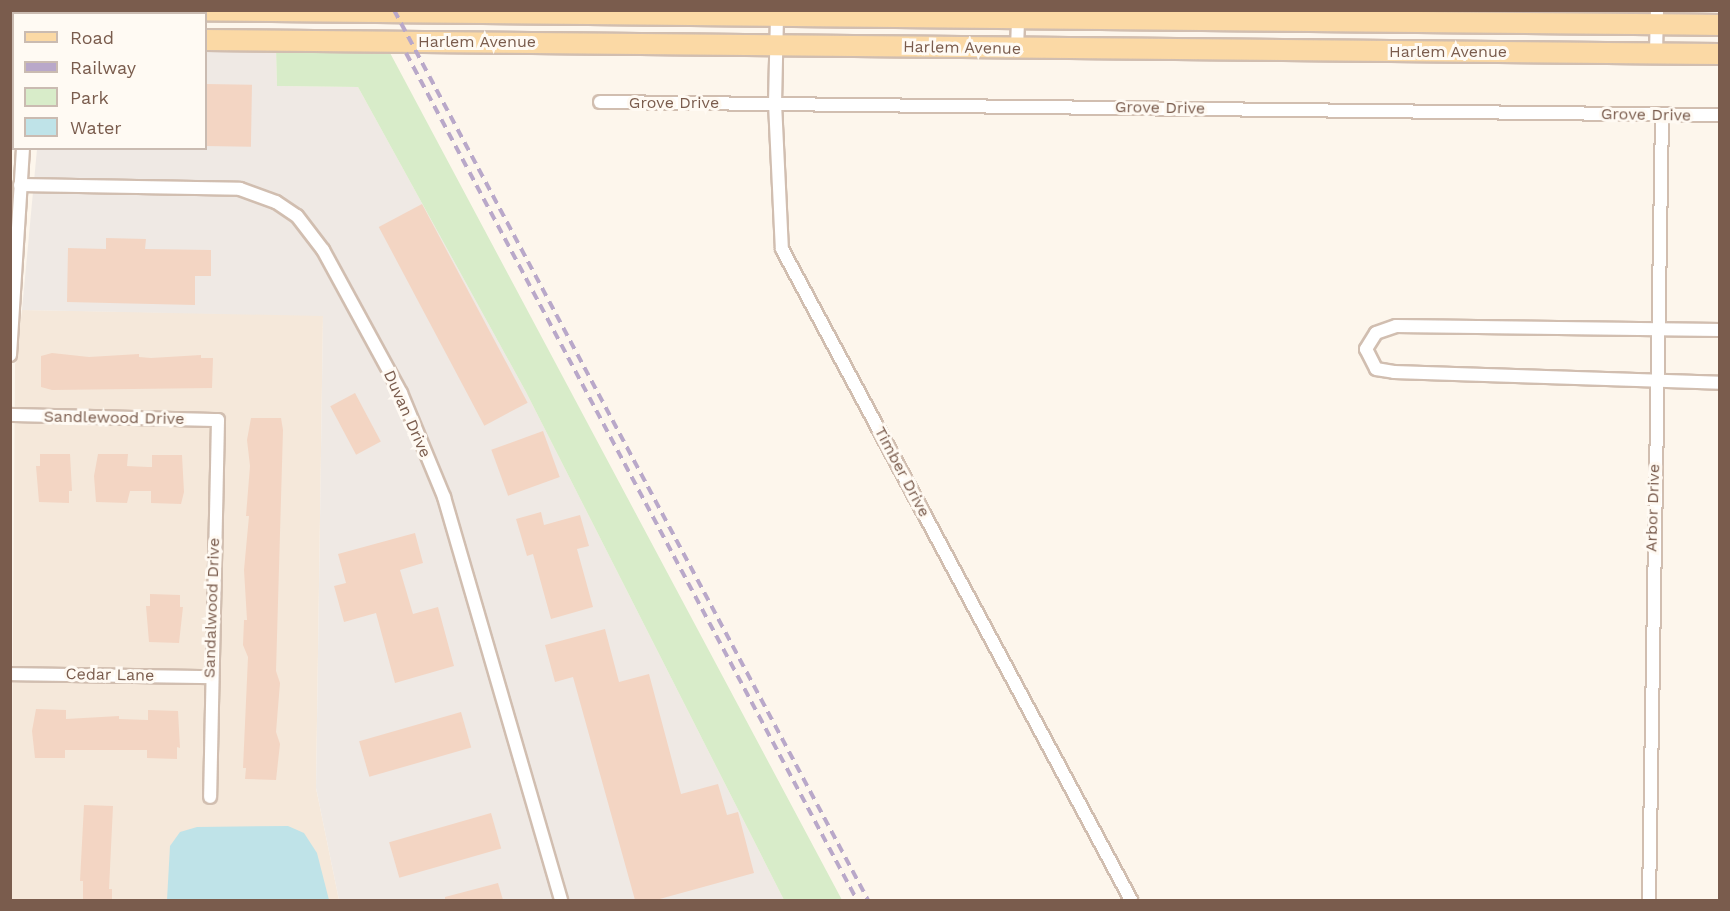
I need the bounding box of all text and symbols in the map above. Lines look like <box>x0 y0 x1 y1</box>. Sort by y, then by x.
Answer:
legend <box>12 12 207 150</box>
text: Road <box>70 27 114 48</box>
street label: Harlem Avenue <box>418 32 536 52</box>
street label: Harlem Avenue <box>903 37 1021 59</box>
street label: Harlem Avenue <box>1389 42 1507 62</box>
text: Railway <box>70 57 136 78</box>
text: Park <box>70 87 109 108</box>
street label: Grove Drive <box>629 93 719 113</box>
street label: Grove Drive <box>1115 98 1205 118</box>
street label: Grove Drive <box>1601 105 1691 125</box>
text: Water <box>70 117 122 138</box>
street label: Duvan Drive <box>379 367 435 461</box>
street label: Sandlewood Drive <box>44 407 184 429</box>
street label: Timber Drive <box>870 423 934 521</box>
street label: Arbor Drive <box>1642 463 1664 553</box>
street label: Sandalwood Drive <box>200 538 224 678</box>
street label: Cedar Lane <box>65 665 155 685</box>

